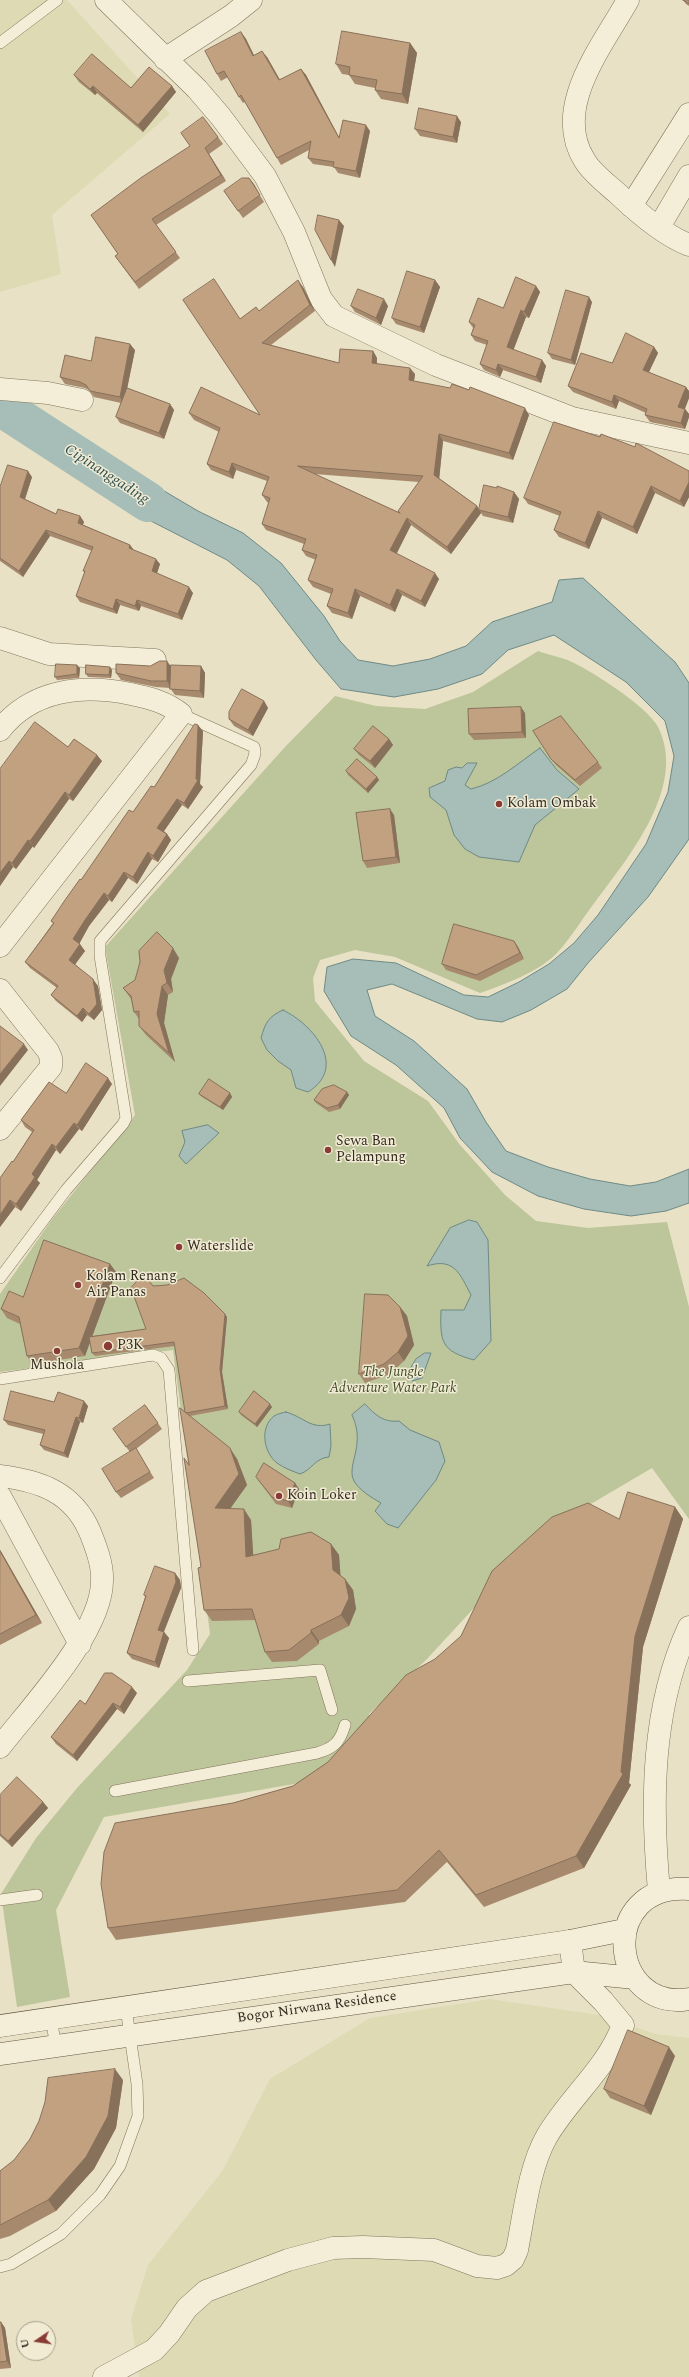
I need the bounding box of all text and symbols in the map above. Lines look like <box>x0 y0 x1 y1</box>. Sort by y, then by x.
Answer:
water label: Cipinanggading <box>61 441 151 509</box>
place label: Kolam Ombak <box>507 796 597 812</box>
marker: Kolam Ombak <box>494 799 504 809</box>
place label: Sewa Ban Pelampung <box>336 1134 406 1166</box>
marker: Sewa Ban Pelampung <box>323 1145 333 1155</box>
place label: Waterslide <box>187 1239 254 1255</box>
marker: Waterslide <box>174 1242 184 1252</box>
place label: Kolam Renang Air Panas <box>86 1269 177 1302</box>
marker: Kolam Renang Air Panas <box>73 1280 83 1290</box>
place label: P3K <box>117 1338 143 1354</box>
marker: P3K <box>102 1340 114 1352</box>
marker: Mushola <box>52 1346 62 1356</box>
place label: Mushola <box>30 1358 84 1374</box>
park label: The Jungle Adventure Water Park <box>329 1365 457 1398</box>
place label: Koin Loker <box>287 1488 357 1504</box>
marker: Koin Loker <box>274 1491 284 1501</box>
street label: Bogor Nirwana Residence <box>236 1989 398 2027</box>
north arrow <box>16 2321 56 2361</box>
text: U <box>15 2337 34 2350</box>

